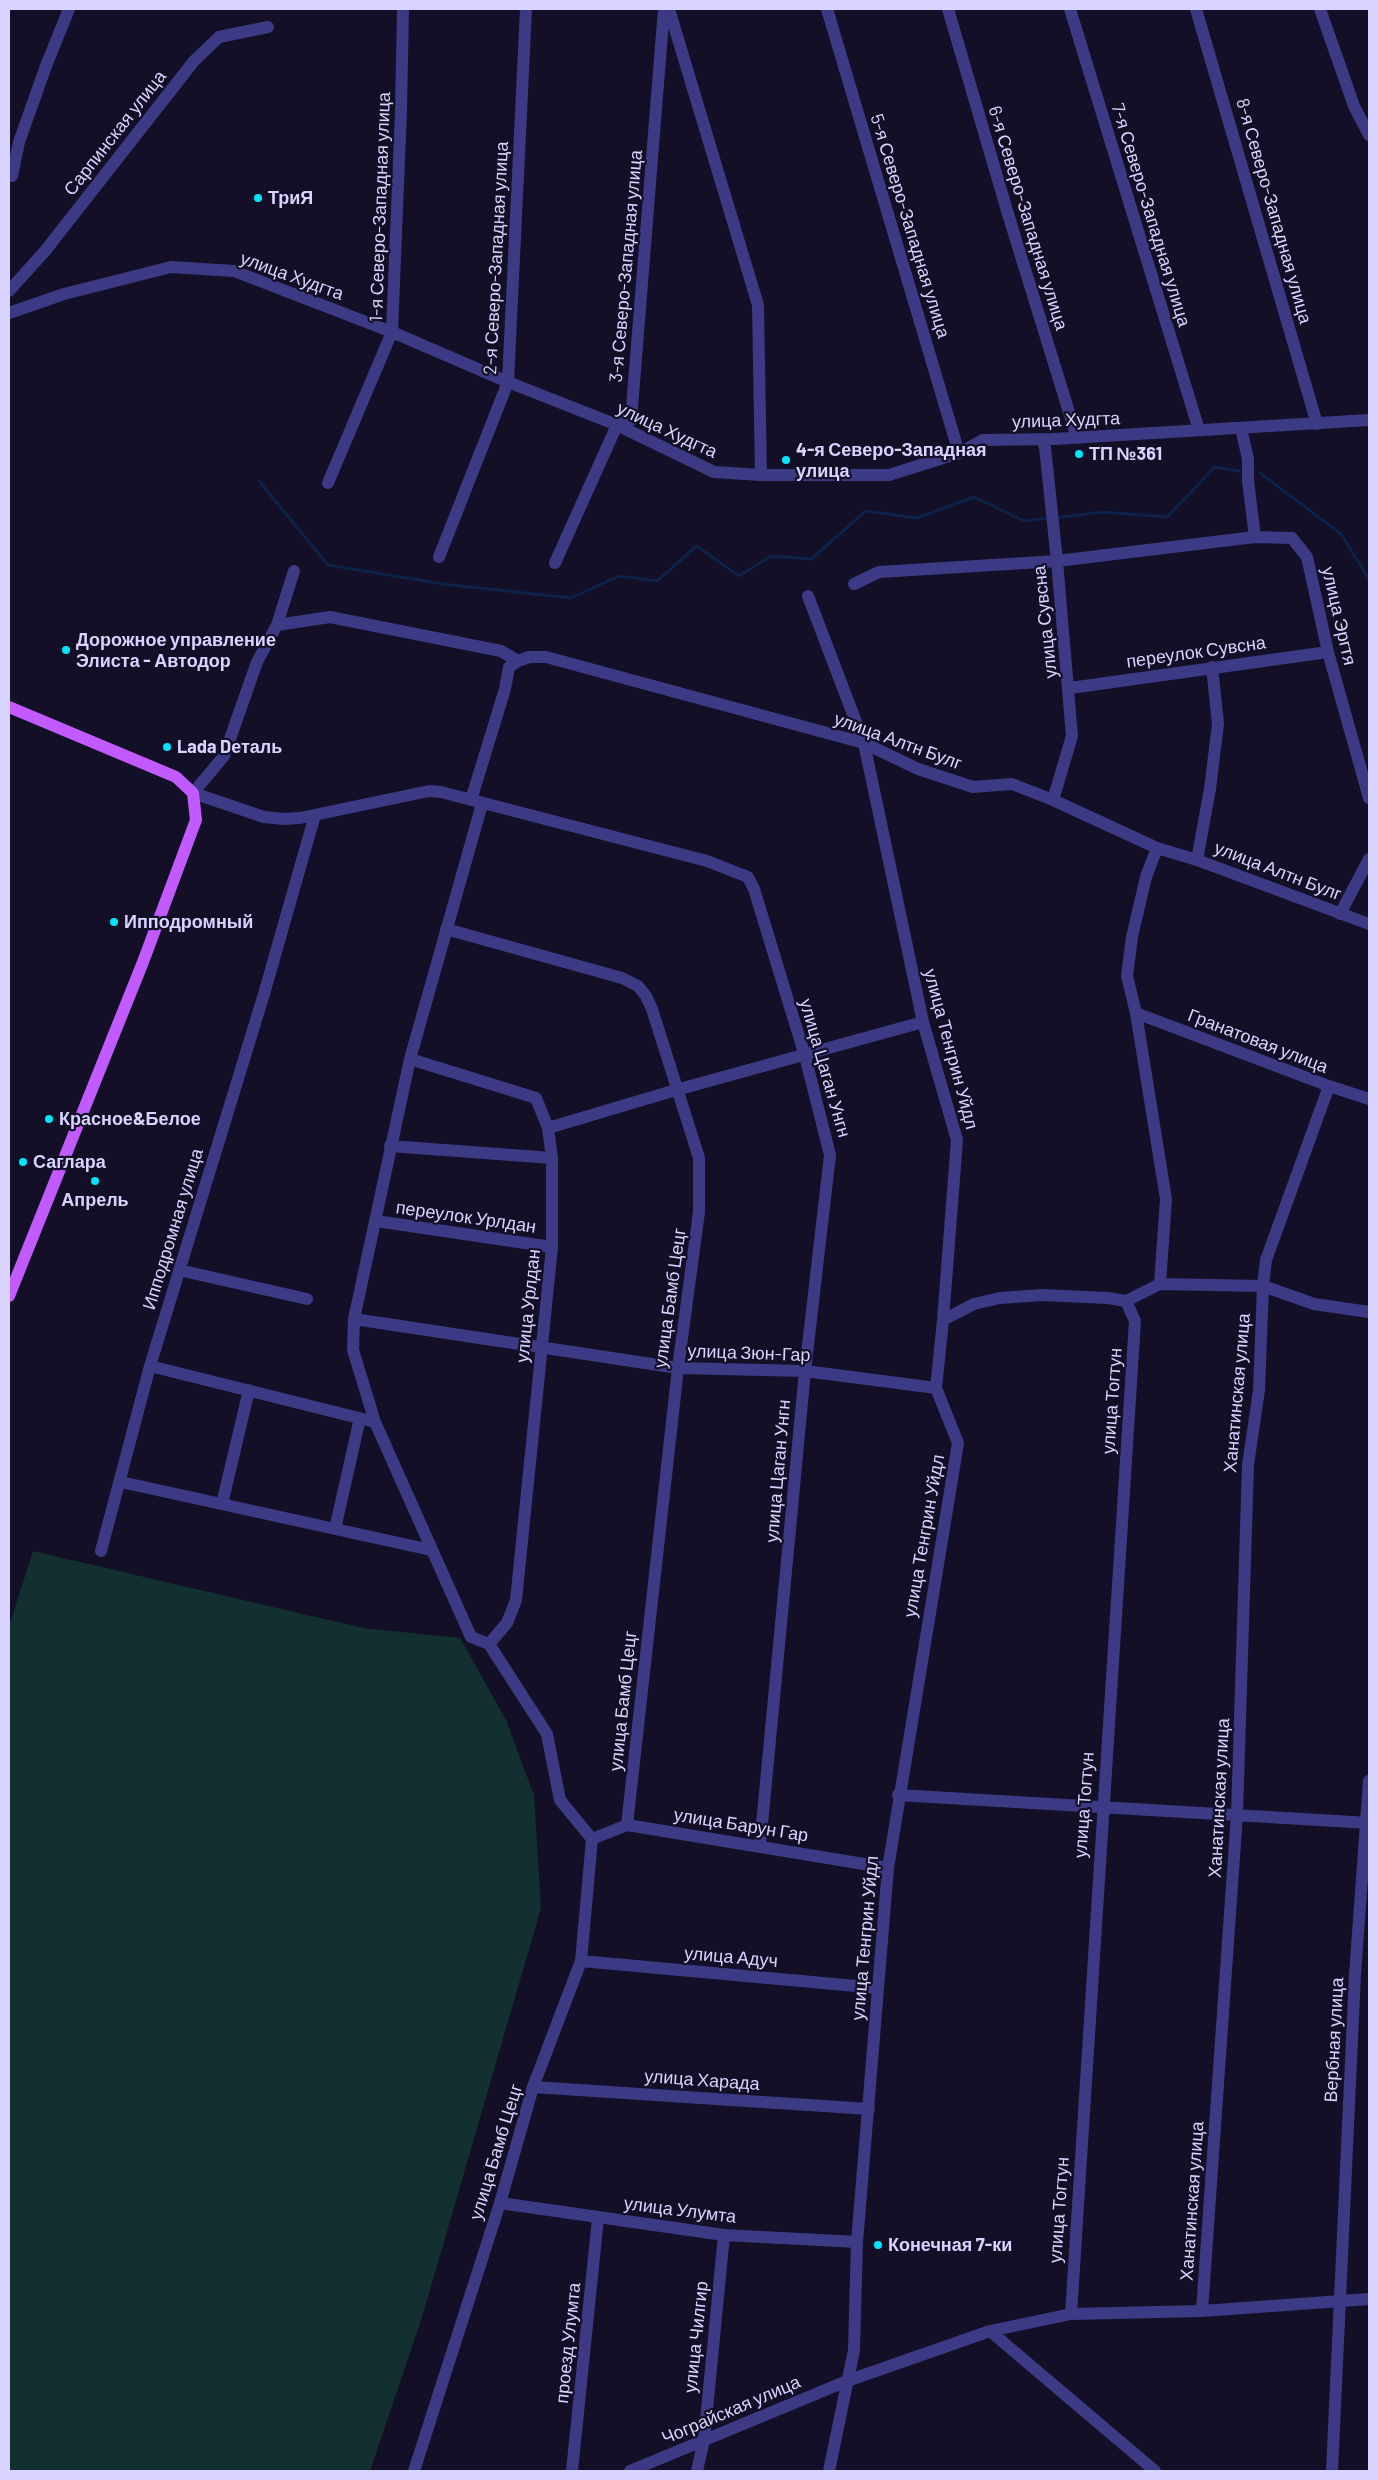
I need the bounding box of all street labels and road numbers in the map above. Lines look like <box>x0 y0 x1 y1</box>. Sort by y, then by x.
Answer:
street label: Сарпинская улица <box>59 66 171 200</box>
street label: 1-я Северо-Западная улица <box>365 92 395 322</box>
street label: 8-я Северо-Западная улица <box>1231 96 1317 326</box>
street label: 7-я Северо-Западная улица <box>1107 101 1195 329</box>
street label: 6-я Северо-Западная улица <box>984 103 1072 333</box>
street label: 5-я Северо-Западная улица <box>866 111 954 341</box>
street label: 2-я Северо-Западная улица <box>479 141 513 375</box>
street label: 3-я Северо-Западная улица <box>605 149 647 383</box>
street label: улица Худгта <box>237 247 347 305</box>
street label: улица Худгта <box>613 397 721 463</box>
street label: улица Худгта <box>1012 407 1120 433</box>
street label: улица Сувсна <box>1028 564 1062 680</box>
street label: улица Эргтя <box>1317 565 1361 667</box>
street label: переулок Сувсна <box>1125 632 1267 672</box>
street label: улица Алтн Булг <box>831 708 965 774</box>
street label: улица Алтн Булг <box>1211 837 1345 905</box>
street label: улица Тенгрин Уйдл <box>919 966 983 1132</box>
street label: улица Цаган Унгн <box>795 996 855 1140</box>
street label: Гранатовая улица <box>1185 1004 1331 1078</box>
street label: Ипподромная улица <box>138 1146 208 1312</box>
street label: переулок Урлдан <box>395 1196 537 1238</box>
street label: улица Бамб Цецг <box>649 1227 691 1369</box>
street label: улица Урлдан <box>511 1248 545 1364</box>
street label: Ханатинская улица <box>1219 1312 1255 1474</box>
street label: улица Зюн-Гар <box>687 1340 811 1366</box>
street label: улица Тогтун <box>1098 1347 1126 1455</box>
street label: улица Цаган Унгн <box>761 1399 795 1543</box>
street label: улица Тенгрин Уйдл <box>899 1453 949 1619</box>
street label: улица Бамб Цецг <box>605 1630 641 1772</box>
street label: Ханатинская улица <box>1204 1718 1234 1878</box>
street label: улица Тогтун <box>1070 1751 1098 1859</box>
street label: улица Барун Гар <box>672 1804 810 1846</box>
street label: улица Тенгрин Уйдл <box>847 1855 883 2021</box>
street label: улица Адуч <box>683 1942 779 1972</box>
street label: Вербная улица <box>1320 1977 1348 2103</box>
street label: улица Харада <box>644 2065 760 2095</box>
street label: улица Бамб Цецг <box>465 2081 527 2223</box>
street label: Ханатинская улица <box>1176 2120 1208 2282</box>
street label: улица Тогтун <box>1045 2156 1073 2264</box>
street label: улица Улумта <box>623 2192 737 2228</box>
street label: улица Чилгир <box>679 2280 713 2394</box>
street label: проезд Улумта <box>551 2282 585 2404</box>
street label: Чограйская улица <box>658 2371 804 2449</box>

